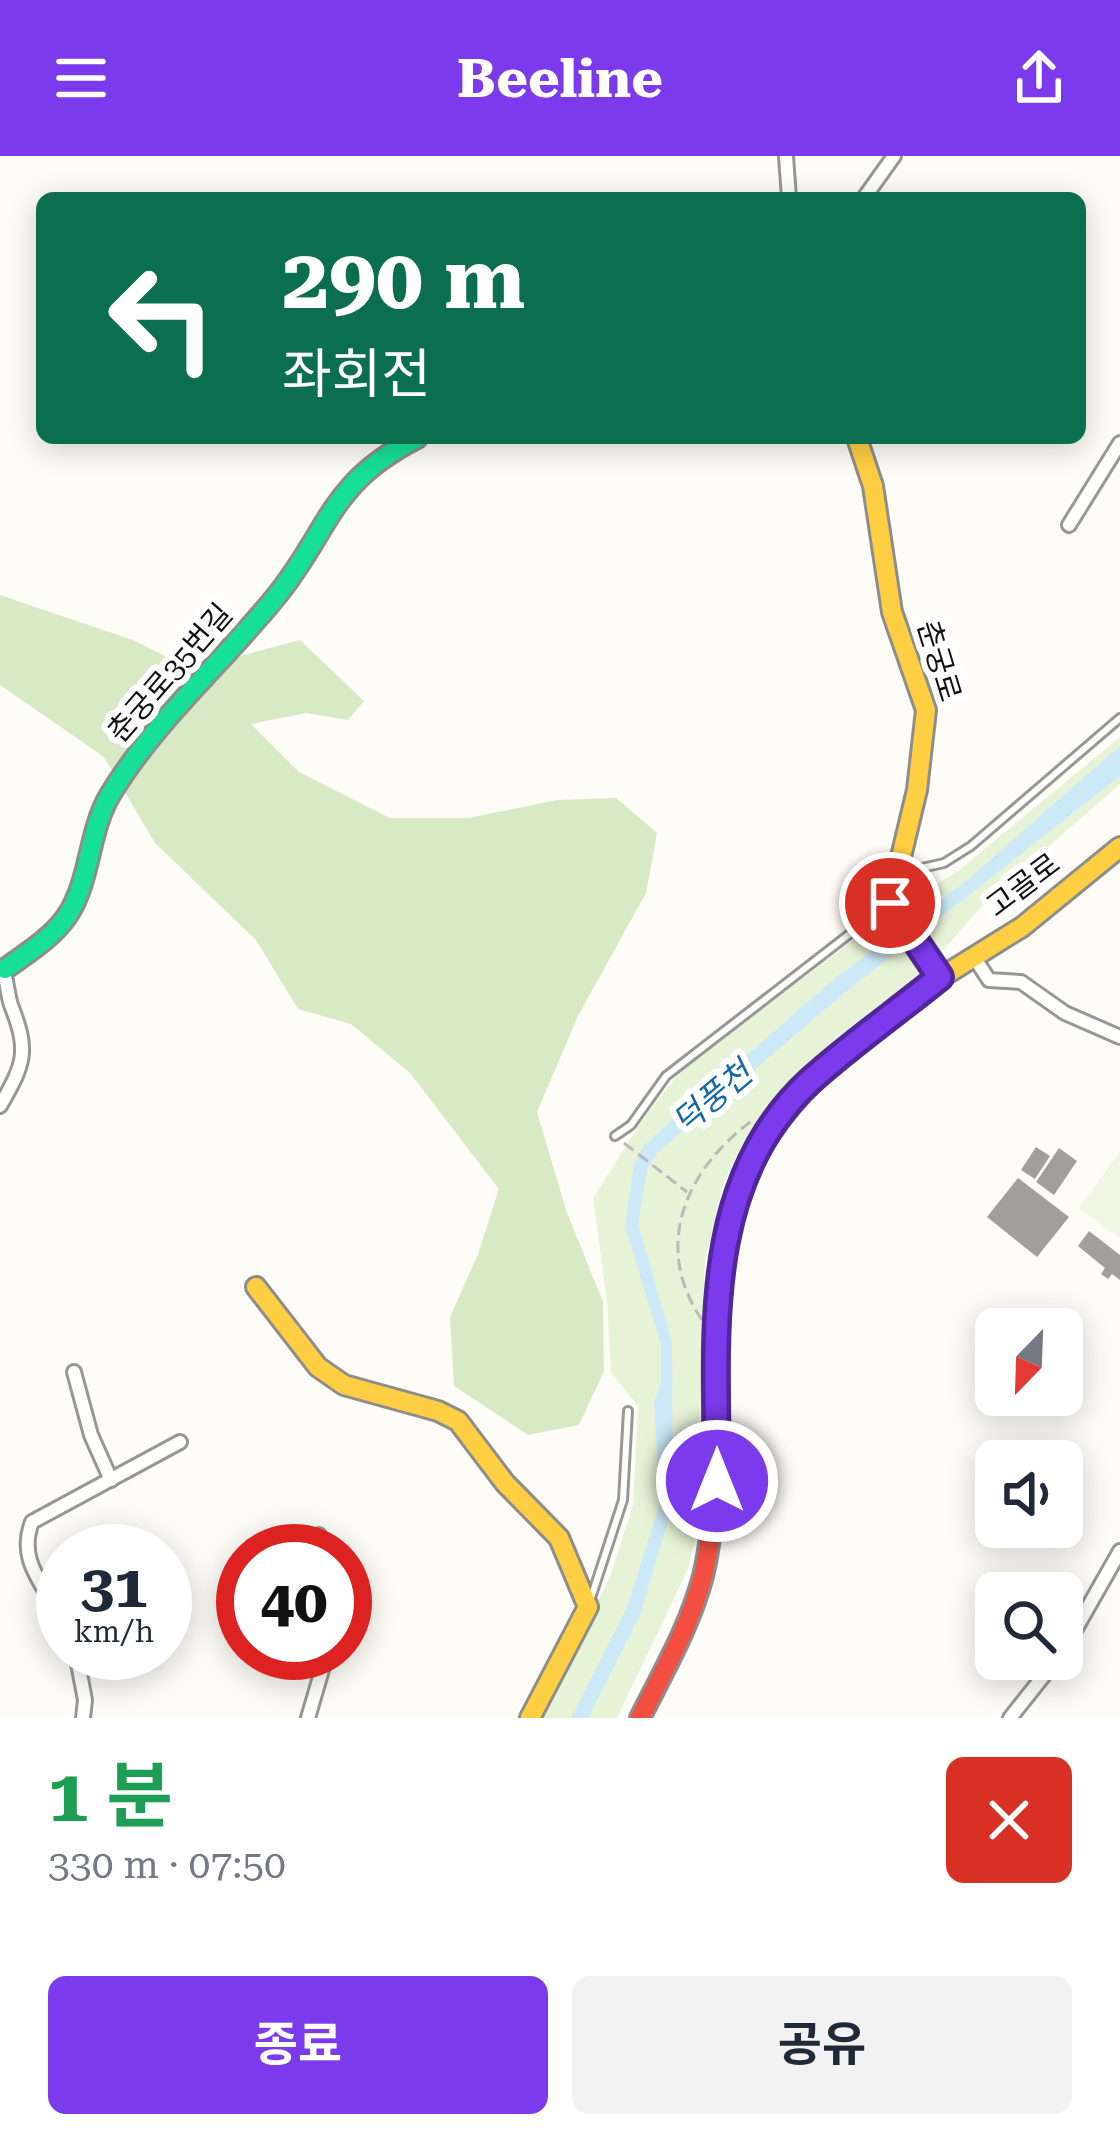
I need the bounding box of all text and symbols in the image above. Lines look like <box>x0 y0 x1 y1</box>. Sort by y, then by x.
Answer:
icon: menu <box>48 45 114 111</box>
icon: share <box>1006 45 1072 111</box>
text: Beeline <box>457 47 663 110</box>
text: 290 m <box>282 230 525 328</box>
icon: left <box>84 240 240 396</box>
text: 좌회전 <box>282 343 431 406</box>
street label: 춘궁로35번길 <box>100 596 239 749</box>
street label: 춘궁로 <box>911 616 968 706</box>
street label: 고골로 <box>979 846 1066 923</box>
pin <box>839 852 941 954</box>
icon: arrive <box>857 870 923 936</box>
water label: 덕풍천 <box>665 1051 763 1142</box>
north arrow <box>975 1308 1083 1416</box>
map controls <box>975 1308 1083 1680</box>
position arrow <box>654 1418 780 1544</box>
button: sound <box>975 1440 1083 1548</box>
speed limit sign: 40 <box>216 1524 372 1680</box>
text: 31 <box>80 1551 148 1622</box>
button: search <box>975 1572 1083 1680</box>
text: km/h <box>74 1614 154 1649</box>
text: 1 분 <box>48 1754 173 1839</box>
button: close <box>946 1757 1072 1883</box>
text: 330 m · 07:50 <box>48 1842 286 1888</box>
button: 종료 <box>48 1976 548 2114</box>
button: 공유 <box>572 1976 1072 2114</box>

